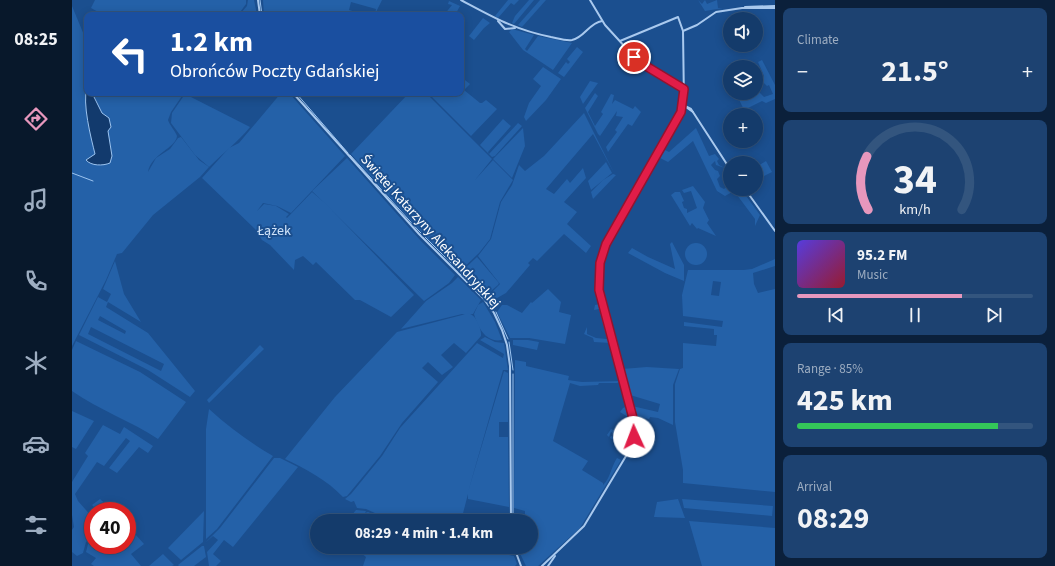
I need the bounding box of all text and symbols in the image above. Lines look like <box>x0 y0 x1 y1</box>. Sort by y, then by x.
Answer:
map controls <box>723 12 763 196</box>
button: sound <box>723 12 763 52</box>
text: 1.2 km <box>170 22 253 62</box>
text: 08:25 <box>14 27 58 52</box>
icon: left <box>104 28 156 80</box>
text: Climate <box>797 31 839 49</box>
pin <box>617 40 651 74</box>
icon: arrive <box>623 46 645 68</box>
text: 21.5° <box>881 50 949 93</box>
text: − <box>797 56 808 88</box>
text: + <box>1022 56 1033 88</box>
text: Obrońców Poczty Gdańskiej <box>170 59 379 84</box>
button: layers <box>723 60 763 100</box>
icon: directions <box>22 105 50 133</box>
button: + <box>723 108 763 148</box>
text: 34 <box>893 149 937 209</box>
street label: Świętej Katarzyny Aleksandryjskiej <box>355 150 505 313</box>
button: − <box>723 156 763 196</box>
icon: music <box>22 186 50 214</box>
text: km/h <box>899 198 931 219</box>
park label: Łążek <box>256 221 291 241</box>
text: 95.2 FM <box>857 245 908 266</box>
text: Music <box>857 266 888 284</box>
icon: phone <box>22 267 50 295</box>
icon: previous <box>825 304 847 326</box>
icon: pause <box>904 304 926 326</box>
icon: next <box>983 304 1005 326</box>
icon: climate <box>22 349 50 377</box>
text: Range · 85% <box>797 360 863 378</box>
text: 425 km <box>797 379 893 422</box>
position arrow <box>613 416 655 458</box>
icon: car <box>22 430 50 458</box>
text: Arrival <box>797 478 832 496</box>
text: 08:29 <box>797 497 869 540</box>
speed limit sign: 40 <box>84 502 136 554</box>
icon: filters <box>22 511 50 539</box>
text: 08:29 · 4 min · 1.4 km <box>355 523 493 544</box>

